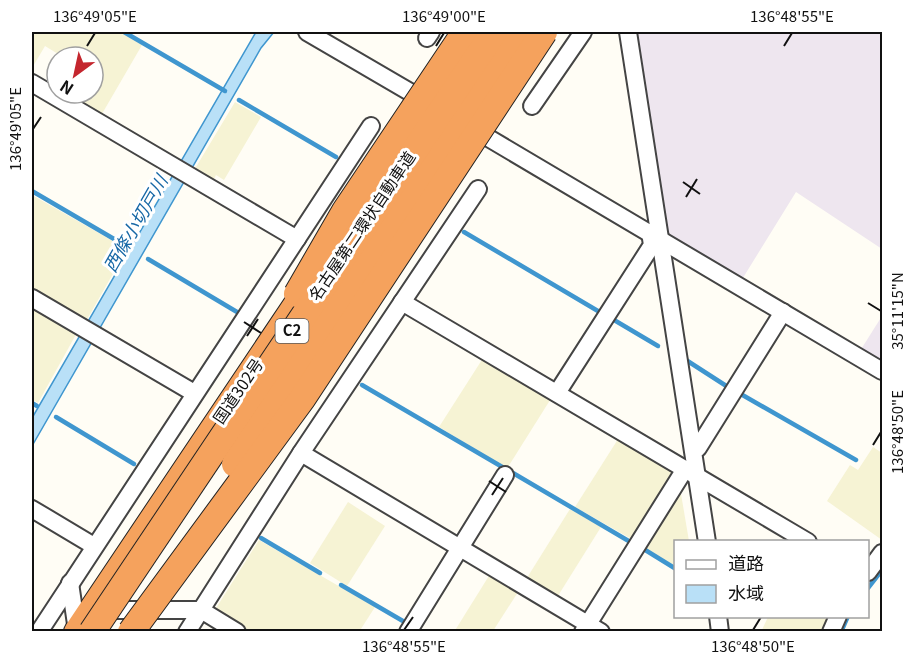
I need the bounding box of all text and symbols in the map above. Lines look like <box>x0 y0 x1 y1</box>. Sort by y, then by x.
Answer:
text: 136°49'05"E <box>53 5 137 26</box>
text: 136°49'00"E <box>402 5 486 26</box>
text: 136°48'55"E <box>750 5 834 26</box>
north arrow <box>45 45 105 105</box>
text: N <box>55 75 78 102</box>
text: 136°49'05"E <box>4 87 25 171</box>
street label: 名古屋第二環状自動車道 <box>302 146 420 305</box>
water label: 西條小切戸川 <box>96 168 174 276</box>
text: 35°11'15"N <box>886 272 907 350</box>
road number: C2 <box>276 319 308 343</box>
street label: 国道302号 <box>206 353 268 428</box>
text: 136°48'50"E <box>886 390 907 474</box>
legend <box>674 540 869 618</box>
text: 道路 <box>728 549 764 575</box>
text: 水域 <box>728 579 764 605</box>
text: 136°48'55"E <box>362 635 446 656</box>
text: 136°48'50"E <box>711 635 795 656</box>

